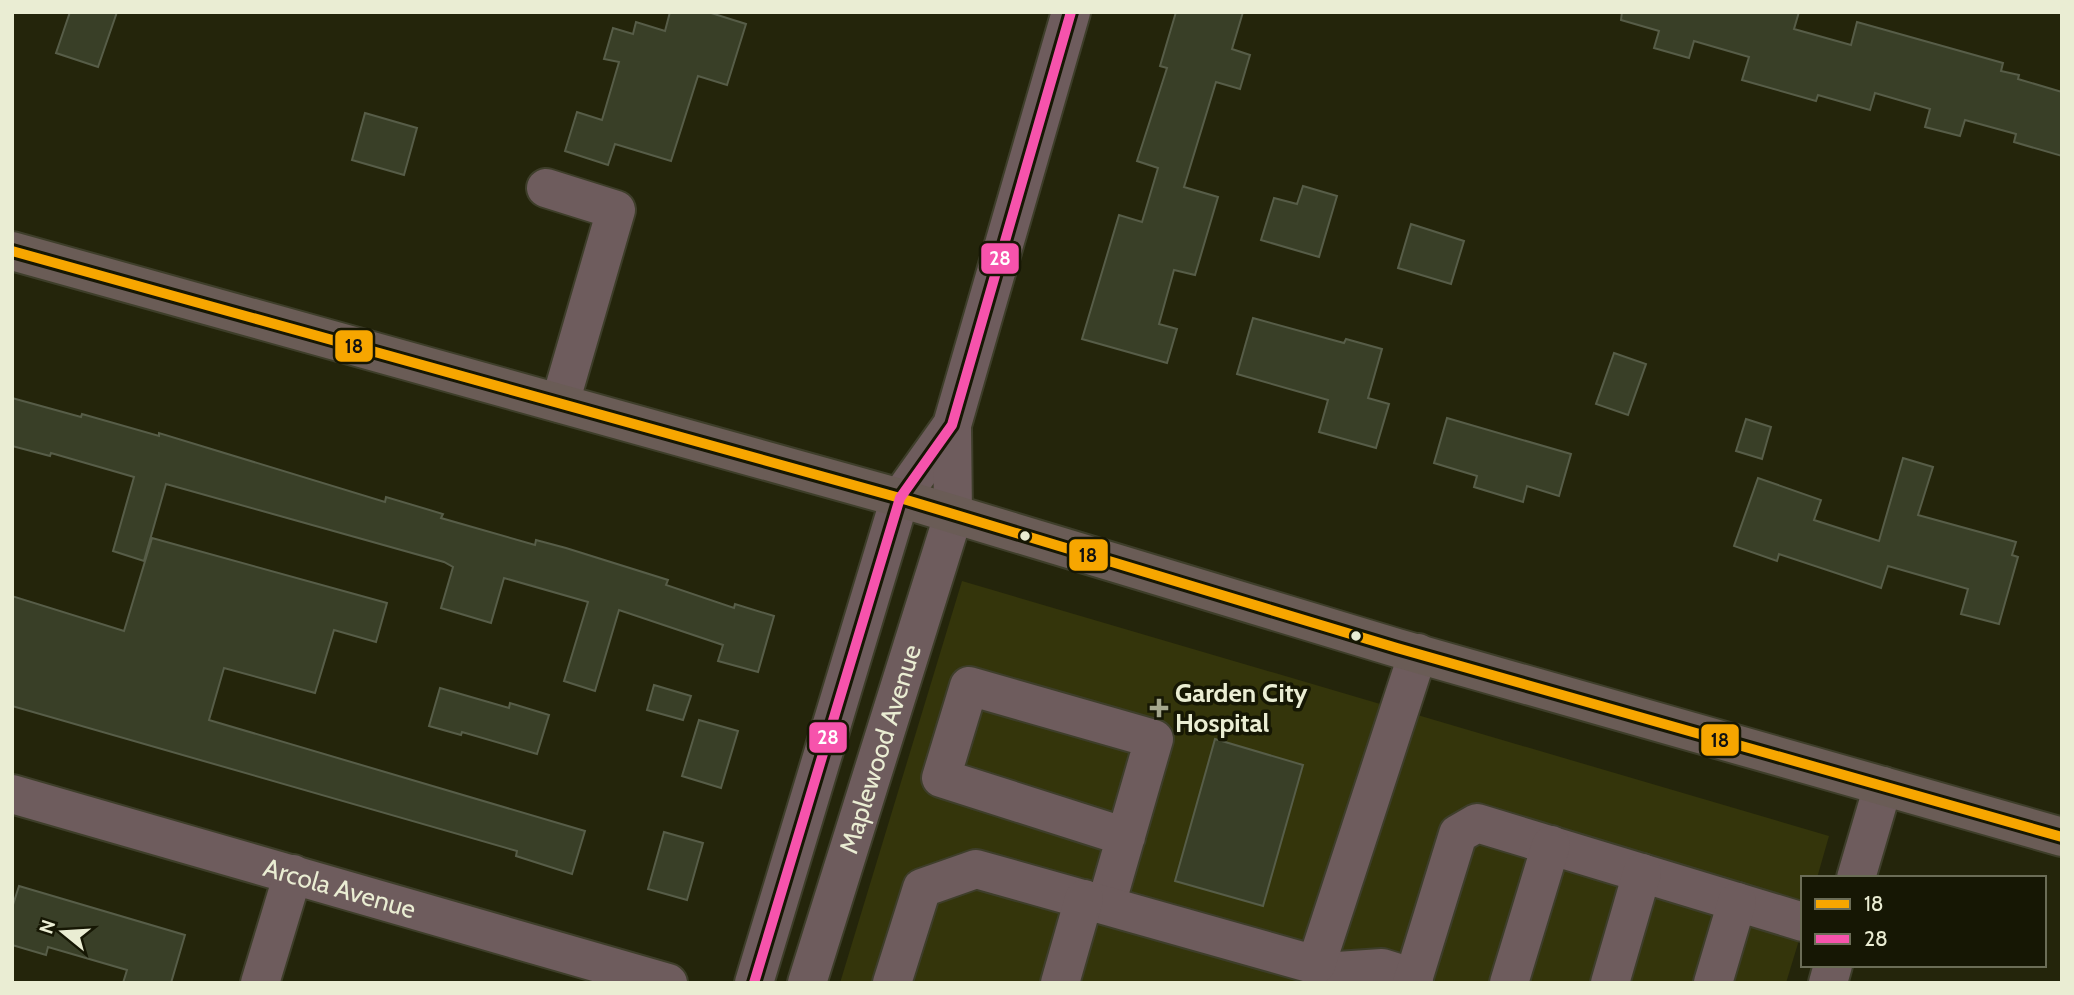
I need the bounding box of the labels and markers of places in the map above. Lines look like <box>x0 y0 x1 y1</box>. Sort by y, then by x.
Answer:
unlabelled marker <box>1018 529 1032 543</box>
unlabelled marker <box>1349 629 1363 643</box>
place label: Garden City Hospital <box>1175 677 1308 739</box>
marker: Garden City Hospital <box>1149 698 1169 718</box>

